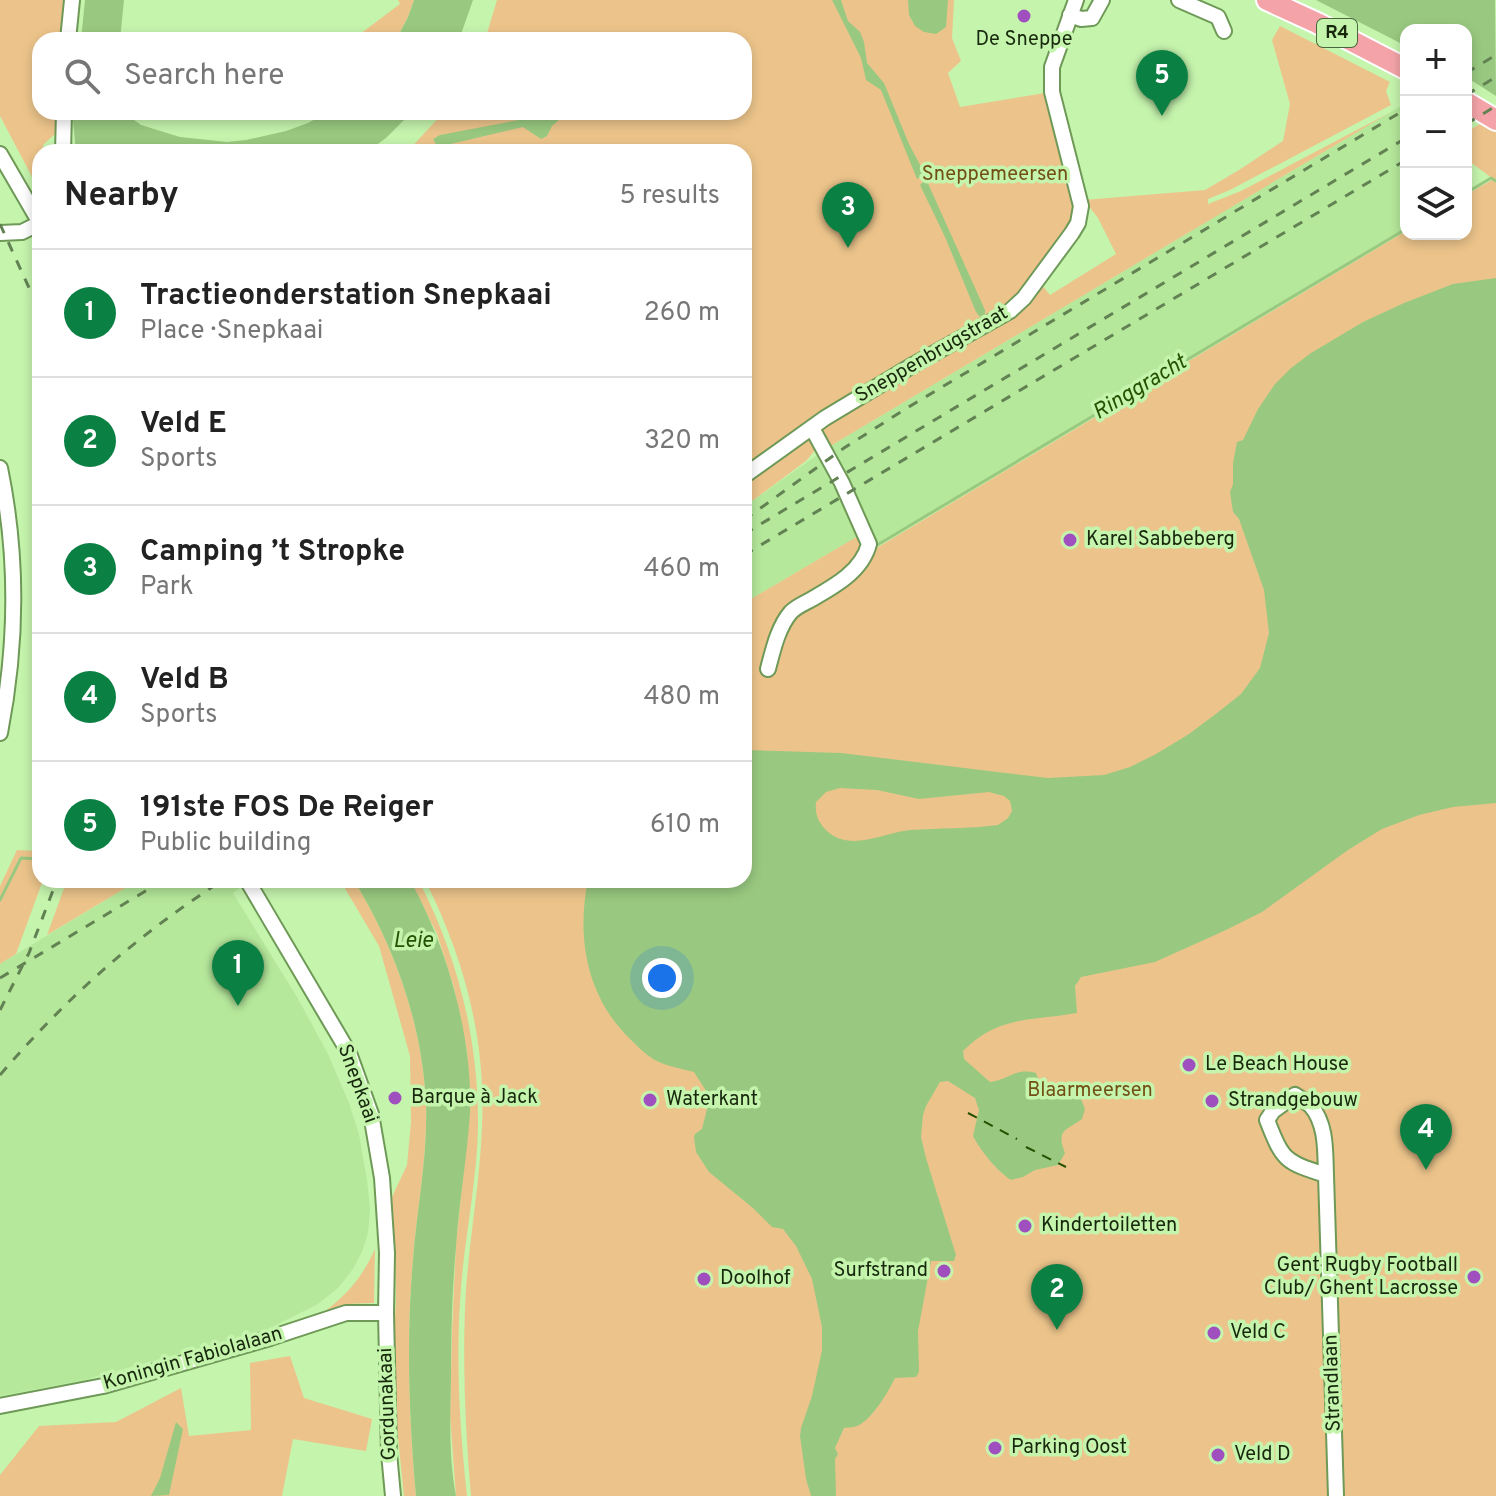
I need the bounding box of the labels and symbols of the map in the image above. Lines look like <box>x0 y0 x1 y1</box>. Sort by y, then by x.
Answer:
marker: De Sneppe <box>1015 7 1033 25</box>
road number: R4 <box>1317 19 1357 47</box>
place label: De Sneppe <box>976 27 1072 53</box>
pin: 5 <box>1136 50 1188 116</box>
park label: Sneppemeersen <box>922 162 1068 188</box>
pin: 3 <box>822 182 874 248</box>
street label: Sneppenbrugstraat <box>851 301 1013 409</box>
water label: Ringgracht <box>1088 349 1193 427</box>
place label: Karel Sabbeberg <box>1086 527 1235 553</box>
marker: Karel Sabbeberg <box>1061 531 1079 549</box>
water label: Leie <box>393 928 434 955</box>
pin: 1 <box>212 940 264 1006</box>
your location <box>642 958 682 998</box>
street label: Snepkaai <box>331 1041 383 1127</box>
place label: Le Beach House <box>1205 1052 1349 1078</box>
marker: Le Beach House <box>1180 1056 1198 1074</box>
park label: Blaarmeersen <box>1027 1078 1153 1104</box>
place label: Barque à Jack <box>411 1085 538 1111</box>
place label: Waterkant <box>666 1087 758 1113</box>
place label: Strandgebouw <box>1228 1088 1358 1114</box>
marker: Barque à Jack <box>386 1089 404 1107</box>
marker: Waterkant <box>641 1091 659 1109</box>
marker: Strandgebouw <box>1203 1092 1221 1110</box>
pin: 4 <box>1400 1104 1452 1170</box>
place label: Kindertoiletten <box>1041 1213 1177 1239</box>
marker: Kindertoiletten <box>1016 1217 1034 1235</box>
place label: Gent Rugby Football Club/ Ghent Lacrosse <box>1264 1253 1458 1302</box>
place label: Surfstrand <box>834 1258 928 1284</box>
marker: Surfstrand <box>935 1262 953 1280</box>
pin: 2 <box>1031 1264 1083 1330</box>
place label: Doolhof <box>720 1266 791 1292</box>
marker: Gent Rugby Football Club/ Ghent Lacrosse <box>1465 1268 1483 1286</box>
marker: Doolhof <box>695 1270 713 1288</box>
place label: Veld C <box>1230 1320 1286 1346</box>
street label: Koningin Fabiolalaan <box>100 1321 286 1397</box>
marker: Veld C <box>1205 1324 1223 1342</box>
street label: Strandlaan <box>1318 1334 1348 1432</box>
street label: Gordunakaai <box>373 1347 403 1461</box>
place label: Parking Oost <box>1011 1435 1127 1461</box>
marker: Parking Oost <box>986 1439 1004 1457</box>
place label: Veld D <box>1234 1442 1291 1468</box>
marker: Veld D <box>1209 1446 1227 1464</box>

